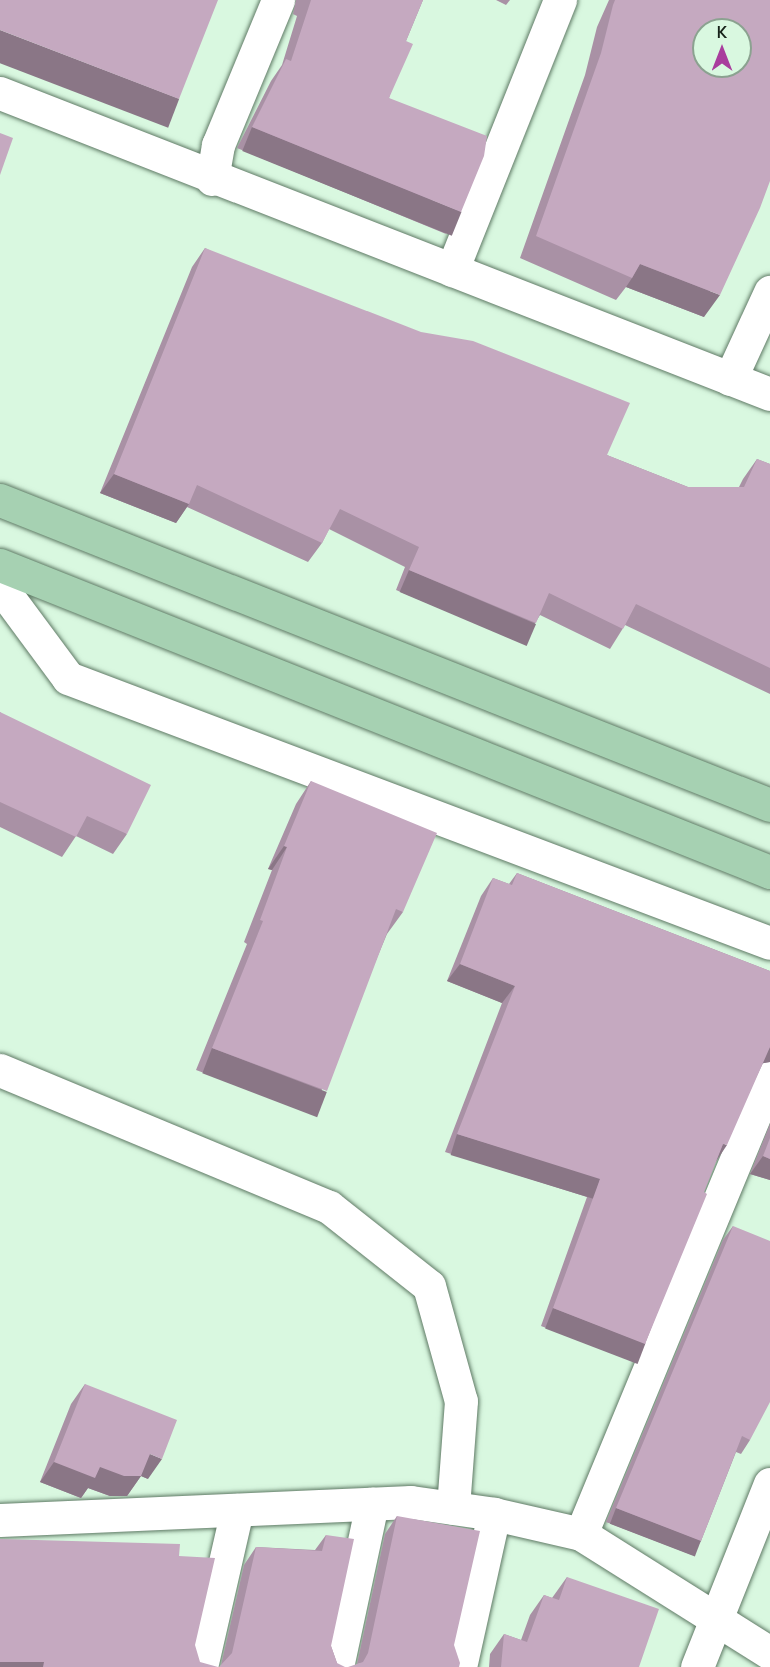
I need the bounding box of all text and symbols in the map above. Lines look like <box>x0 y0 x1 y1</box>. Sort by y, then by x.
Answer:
north arrow <box>692 18 752 78</box>
text: K <box>717 21 727 43</box>

